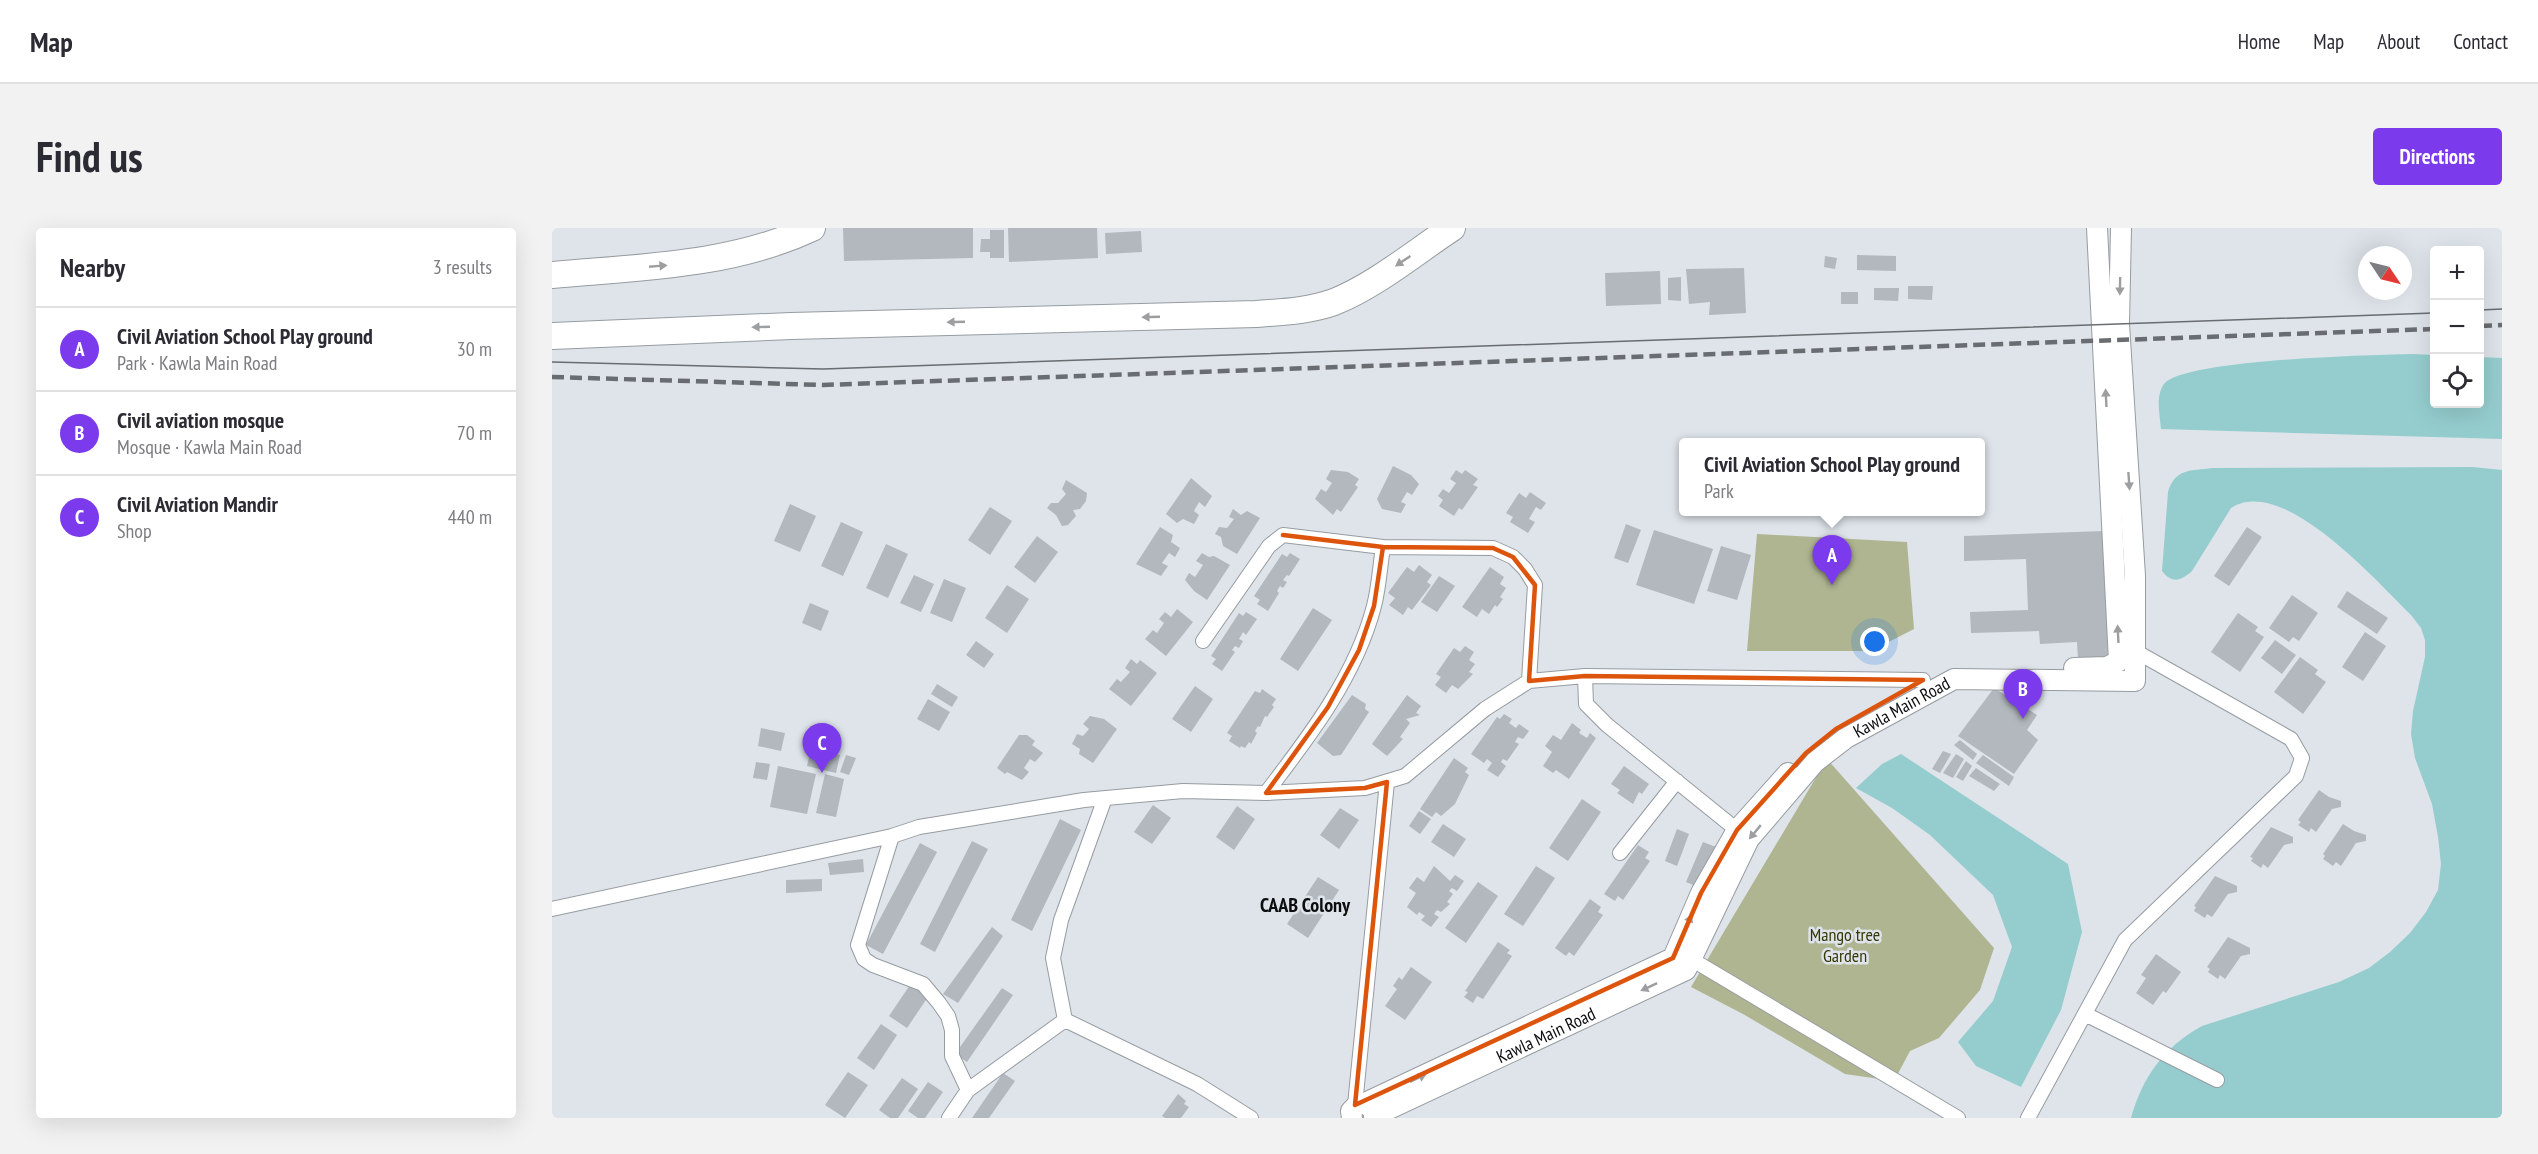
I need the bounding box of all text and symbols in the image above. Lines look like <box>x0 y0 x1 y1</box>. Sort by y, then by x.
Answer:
text: Map <box>30 23 73 60</box>
text: Home <box>2238 28 2280 55</box>
text: Map <box>2313 28 2344 55</box>
text: About <box>2377 28 2420 55</box>
text: Contact <box>2453 28 2508 55</box>
button: Directions <box>2373 128 2502 185</box>
text: Find us <box>36 129 143 184</box>
north arrow <box>2358 246 2412 300</box>
map controls <box>2430 246 2484 408</box>
button: + <box>2430 246 2484 300</box>
text: Nearby <box>60 251 125 284</box>
text: 3 results <box>433 254 492 280</box>
one-way arrow <box>1396 255 1412 267</box>
one-way arrow <box>648 261 667 271</box>
one-way arrow <box>2115 277 2125 296</box>
button: − <box>2430 300 2484 354</box>
one-way arrow <box>1142 312 1161 321</box>
one-way arrow <box>947 317 966 327</box>
text: Civil Aviation School Play ground <box>117 322 373 350</box>
one-way arrow <box>752 323 771 332</box>
text: A <box>74 336 85 362</box>
text: 30 m <box>457 336 492 362</box>
text: Park · Kawla Main Road <box>117 350 277 376</box>
button: locate <box>2430 354 2484 408</box>
one-way arrow <box>2102 388 2111 407</box>
text: Civil aviation mosque <box>117 406 284 434</box>
text: B <box>75 420 84 446</box>
text: 70 m <box>457 420 492 446</box>
text: Mosque · Kawla Main Road <box>117 434 302 460</box>
popup <box>1679 438 1985 516</box>
text: Civil Aviation School Play ground <box>1704 450 1960 478</box>
one-way arrow <box>2124 472 2134 491</box>
text: Park <box>1704 478 1734 504</box>
text: Civil Aviation Mandir <box>117 490 278 518</box>
text: C <box>75 504 84 530</box>
text: 440 m <box>448 504 492 530</box>
text: Shop <box>117 518 152 544</box>
pin: A <box>1812 536 1852 585</box>
one-way arrow <box>2114 625 2123 644</box>
your location <box>1860 627 1889 656</box>
pin: B <box>2004 670 2042 719</box>
street label: Kawla Main Road <box>1849 671 1954 743</box>
pin: C <box>802 724 842 773</box>
one-way arrow <box>1748 824 1761 840</box>
district label: CAAB Colony <box>1260 892 1351 918</box>
one-way arrow <box>1684 914 1693 931</box>
park label: Mango tree Garden <box>1810 923 1880 967</box>
one-way arrow <box>1640 983 1658 993</box>
street label: Kawla Main Road <box>1493 1002 1599 1068</box>
one-way arrow <box>1409 1073 1427 1083</box>

